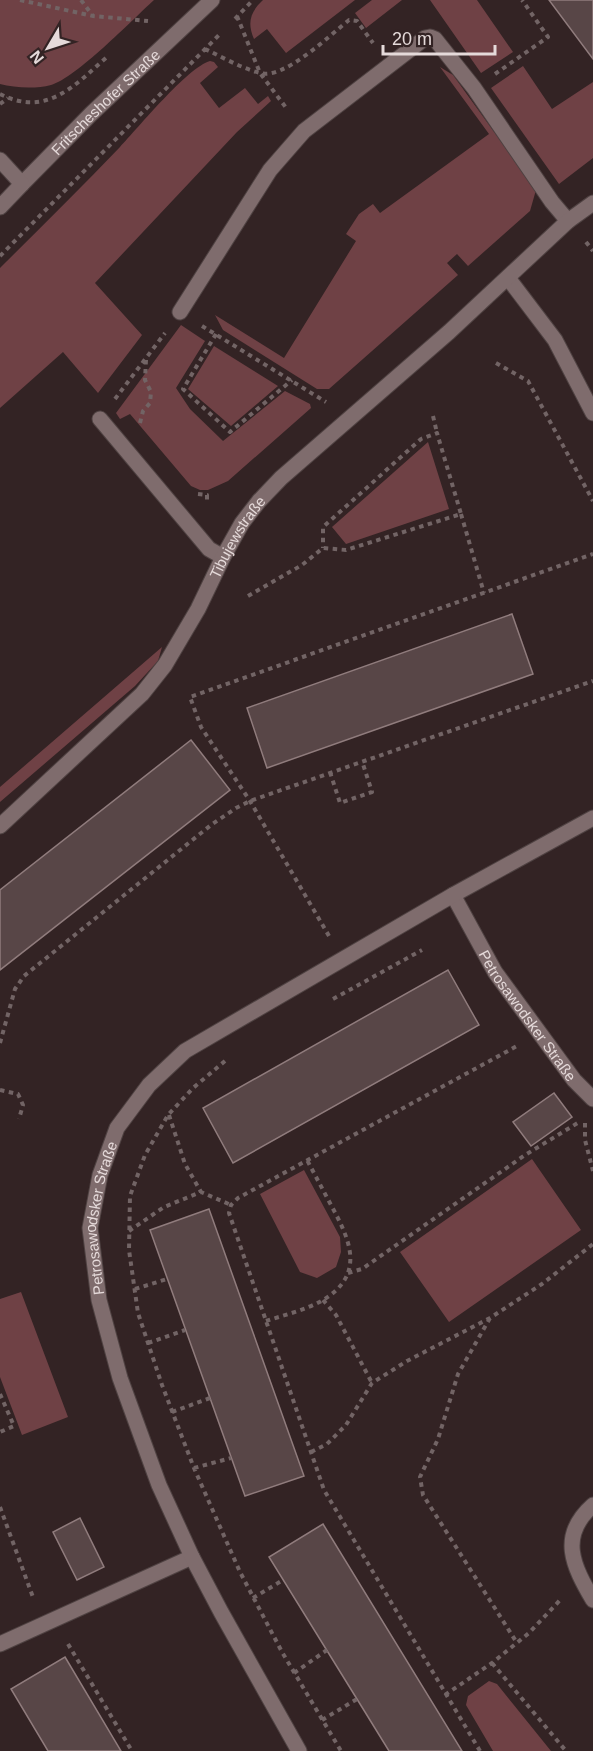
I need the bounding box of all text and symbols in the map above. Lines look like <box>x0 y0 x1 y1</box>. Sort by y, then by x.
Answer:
north arrow <box>18 18 78 78</box>
scale bar <box>383 18 496 56</box>
text: 20 m <box>392 29 432 49</box>
street label: Fritscheshofer Straße <box>47 46 163 158</box>
text: N <box>26 47 47 67</box>
street label: Tibujewstraße <box>206 492 268 581</box>
street label: Petrosawodsker Straße <box>476 947 580 1084</box>
street label: Petrosawodsker Straße <box>81 1139 120 1296</box>

